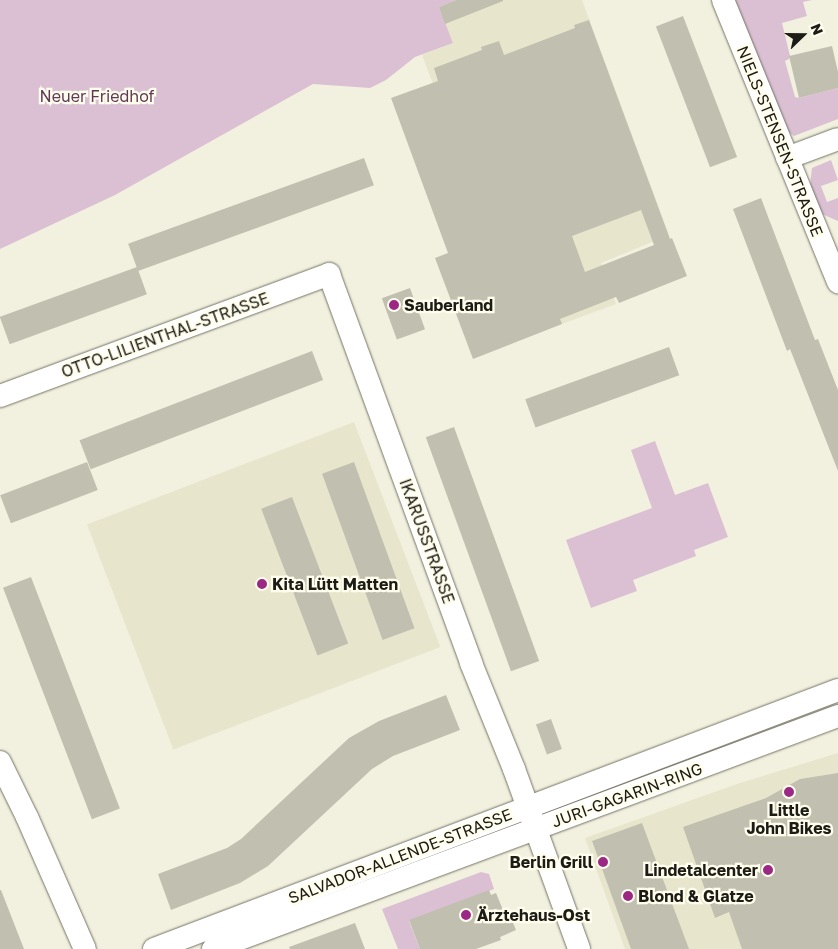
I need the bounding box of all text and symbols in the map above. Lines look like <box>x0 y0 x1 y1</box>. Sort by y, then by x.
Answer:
north arrow <box>778 10 828 60</box>
text: N <box>807 21 827 37</box>
street label: NIELS-STENSEN-STRASSE <box>733 43 827 239</box>
park label: Neuer Friedhof <box>40 86 154 106</box>
street label: OTTO-LILIENTHAL-STRASSE <box>59 288 271 382</box>
place label: Sauberland <box>404 295 493 315</box>
marker: Sauberland <box>388 299 400 311</box>
street label: IKARUSSTRASSE <box>396 476 458 606</box>
place label: Kita Lütt Matten <box>272 574 398 594</box>
marker: Kita Lütt Matten <box>256 578 268 590</box>
street label: JURI-GAGARIN-RING <box>549 759 705 831</box>
marker: Little John Bikes <box>783 786 795 798</box>
place label: Little John Bikes <box>746 800 832 838</box>
street label: SALVADOR-ALLENDE-STRASSE <box>286 804 514 908</box>
place label: Berlin Grill <box>510 852 593 872</box>
marker: Berlin Grill <box>597 856 609 868</box>
place label: Lindetalcenter <box>644 860 758 880</box>
marker: Lindetalcenter <box>762 864 774 876</box>
place label: Blond & Glatze <box>638 886 754 906</box>
marker: Blond & Glatze <box>622 890 634 902</box>
place label: Ärztehaus-Ost <box>477 905 590 925</box>
marker: Ärztehaus-Ost <box>459 908 473 922</box>

